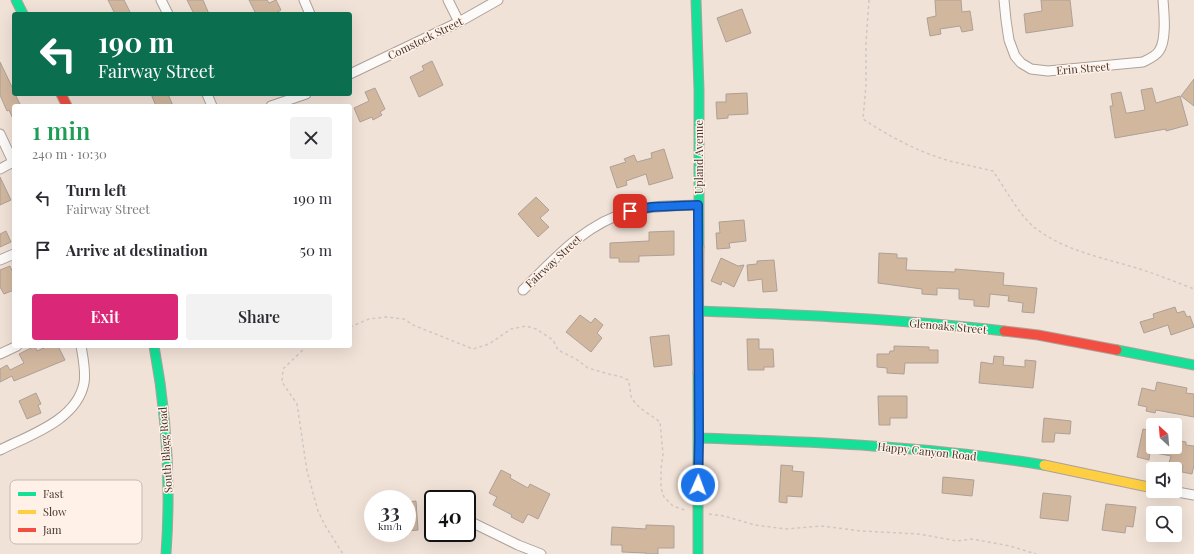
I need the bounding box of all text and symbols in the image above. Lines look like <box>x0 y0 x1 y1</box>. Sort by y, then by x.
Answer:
street label: Comstock Street <box>385 13 465 63</box>
text: 190 m <box>98 23 174 60</box>
icon: left <box>32 28 84 80</box>
street label: Erin Street <box>1056 58 1110 78</box>
text: Fairway Street <box>98 59 214 83</box>
text: 1 min <box>32 114 90 146</box>
button: close <box>290 117 332 159</box>
street label: Upland Avenue <box>691 120 706 194</box>
text: 240 m · 10:30 <box>32 145 107 162</box>
text: Turn left <box>66 180 127 200</box>
icon: left <box>32 187 54 209</box>
text: 190 m <box>293 188 332 208</box>
pin <box>613 194 647 228</box>
text: Fairway Street <box>66 200 150 217</box>
icon: arrive <box>619 200 641 222</box>
street label: Fairway Street <box>522 231 584 291</box>
icon: arrive <box>32 239 54 261</box>
text: Arrive at destination <box>66 240 208 260</box>
text: 50 m <box>300 240 332 260</box>
button: Exit <box>32 294 178 340</box>
button: Share <box>186 294 332 340</box>
street label: Glenoaks Street <box>909 315 987 337</box>
street label: South Blagg Road <box>154 406 175 494</box>
north arrow <box>1146 418 1182 454</box>
map controls <box>1146 418 1182 542</box>
street label: Happy Canyon Road <box>877 438 978 464</box>
button: sound <box>1146 462 1182 498</box>
position arrow <box>677 464 719 506</box>
legend <box>10 480 142 544</box>
text: Fast <box>43 486 63 501</box>
speed limit sign: 40 <box>424 490 476 542</box>
text: 33 <box>380 497 400 524</box>
text: Slow <box>43 504 67 519</box>
button: search <box>1146 506 1182 542</box>
text: km/h <box>378 519 402 533</box>
text: Jam <box>42 522 62 537</box>

